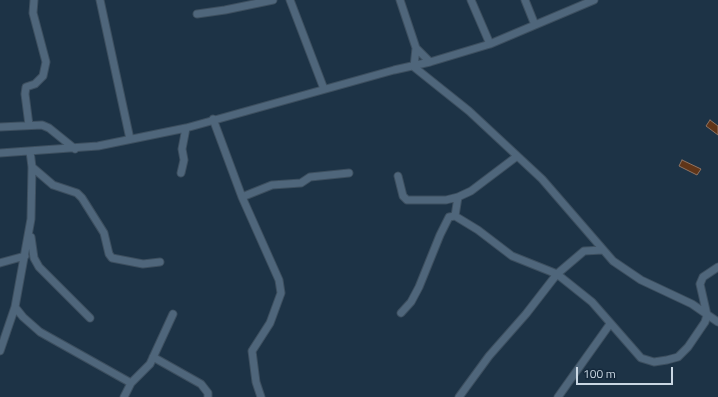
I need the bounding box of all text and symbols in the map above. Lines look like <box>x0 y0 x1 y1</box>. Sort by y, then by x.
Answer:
scale bar <box>578 359 675 385</box>
text: 100 m <box>583 364 616 383</box>

